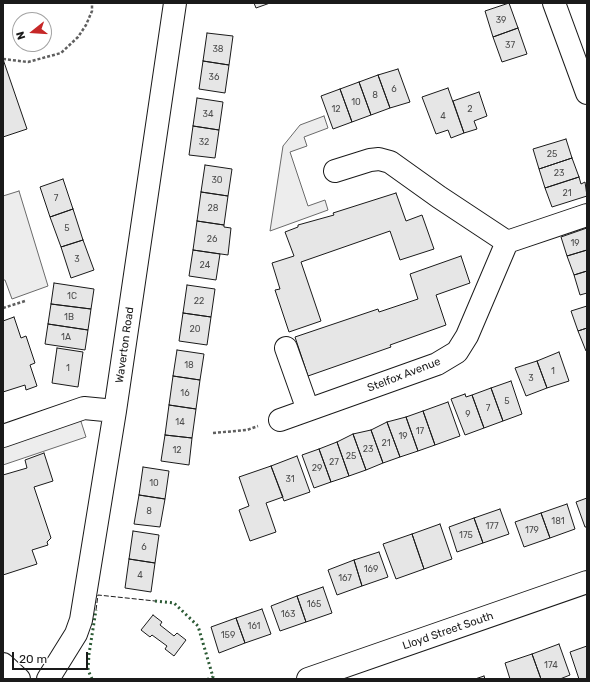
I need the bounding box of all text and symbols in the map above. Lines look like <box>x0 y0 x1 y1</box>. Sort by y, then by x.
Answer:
north arrow <box>12 12 52 52</box>
house number: 39 <box>496 15 506 25</box>
text: N <box>14 30 28 41</box>
house number: 37 <box>505 40 515 50</box>
house number: 38 <box>212 44 224 54</box>
house number: 36 <box>209 72 219 82</box>
house number: 6 <box>391 84 397 94</box>
house number: 8 <box>372 90 378 100</box>
house number: 10 <box>351 97 361 107</box>
house number: 12 <box>331 104 341 114</box>
house number: 2 <box>467 104 473 114</box>
house number: 34 <box>203 109 213 119</box>
house number: 4 <box>440 111 446 121</box>
house number: 32 <box>199 137 209 147</box>
house number: 25 <box>547 149 557 159</box>
house number: 23 <box>554 168 564 178</box>
house number: 30 <box>211 175 223 185</box>
house number: 21 <box>562 188 572 198</box>
house number: 7 <box>54 193 58 203</box>
house number: 28 <box>207 203 219 213</box>
house number: 5 <box>64 223 70 233</box>
house number: 26 <box>207 234 217 244</box>
house number: 19 <box>570 238 580 248</box>
house number: 3 <box>74 254 80 264</box>
house number: 24 <box>200 260 210 270</box>
house number: 1C <box>67 291 77 301</box>
house number: 22 <box>194 296 204 306</box>
street label: Waverton Road <box>113 306 137 384</box>
house number: 1B <box>64 312 74 322</box>
house number: 20 <box>190 324 200 334</box>
house number: 1A <box>61 332 71 342</box>
street label: Stelfox Avenue <box>365 355 443 395</box>
house number: 18 <box>184 360 194 370</box>
house number: 1 <box>66 363 70 373</box>
house number: 1 <box>551 366 555 376</box>
house number: 3 <box>528 373 534 383</box>
house number: 16 <box>180 388 190 398</box>
house number: 5 <box>504 396 510 406</box>
house number: 7 <box>486 403 490 413</box>
house number: 9 <box>465 409 471 419</box>
house number: 14 <box>175 417 185 427</box>
house number: 17 <box>416 426 424 436</box>
house number: 19 <box>398 431 408 441</box>
house number: 21 <box>381 438 391 448</box>
house number: 23 <box>363 444 373 454</box>
house number: 12 <box>172 445 182 455</box>
house number: 25 <box>346 451 356 461</box>
house number: 27 <box>329 457 339 467</box>
house number: 29 <box>312 463 322 473</box>
house number: 31 <box>285 474 295 484</box>
house number: 10 <box>149 478 159 488</box>
house number: 8 <box>146 506 152 516</box>
house number: 181 <box>551 516 565 526</box>
house number: 177 <box>485 521 499 531</box>
house number: 179 <box>525 525 539 535</box>
house number: 175 <box>459 530 473 540</box>
house number: 6 <box>141 542 147 552</box>
house number: 169 <box>364 564 378 574</box>
house number: 4 <box>137 570 143 580</box>
house number: 167 <box>338 573 352 583</box>
house number: 165 <box>307 599 321 609</box>
house number: 163 <box>281 609 295 619</box>
street label: Lloyd Street South <box>401 609 495 653</box>
house number: 161 <box>248 621 260 631</box>
house number: 159 <box>221 630 235 640</box>
scale bar <box>14 644 90 670</box>
text: 20 m <box>19 652 47 666</box>
house number: 174 <box>544 660 558 670</box>

